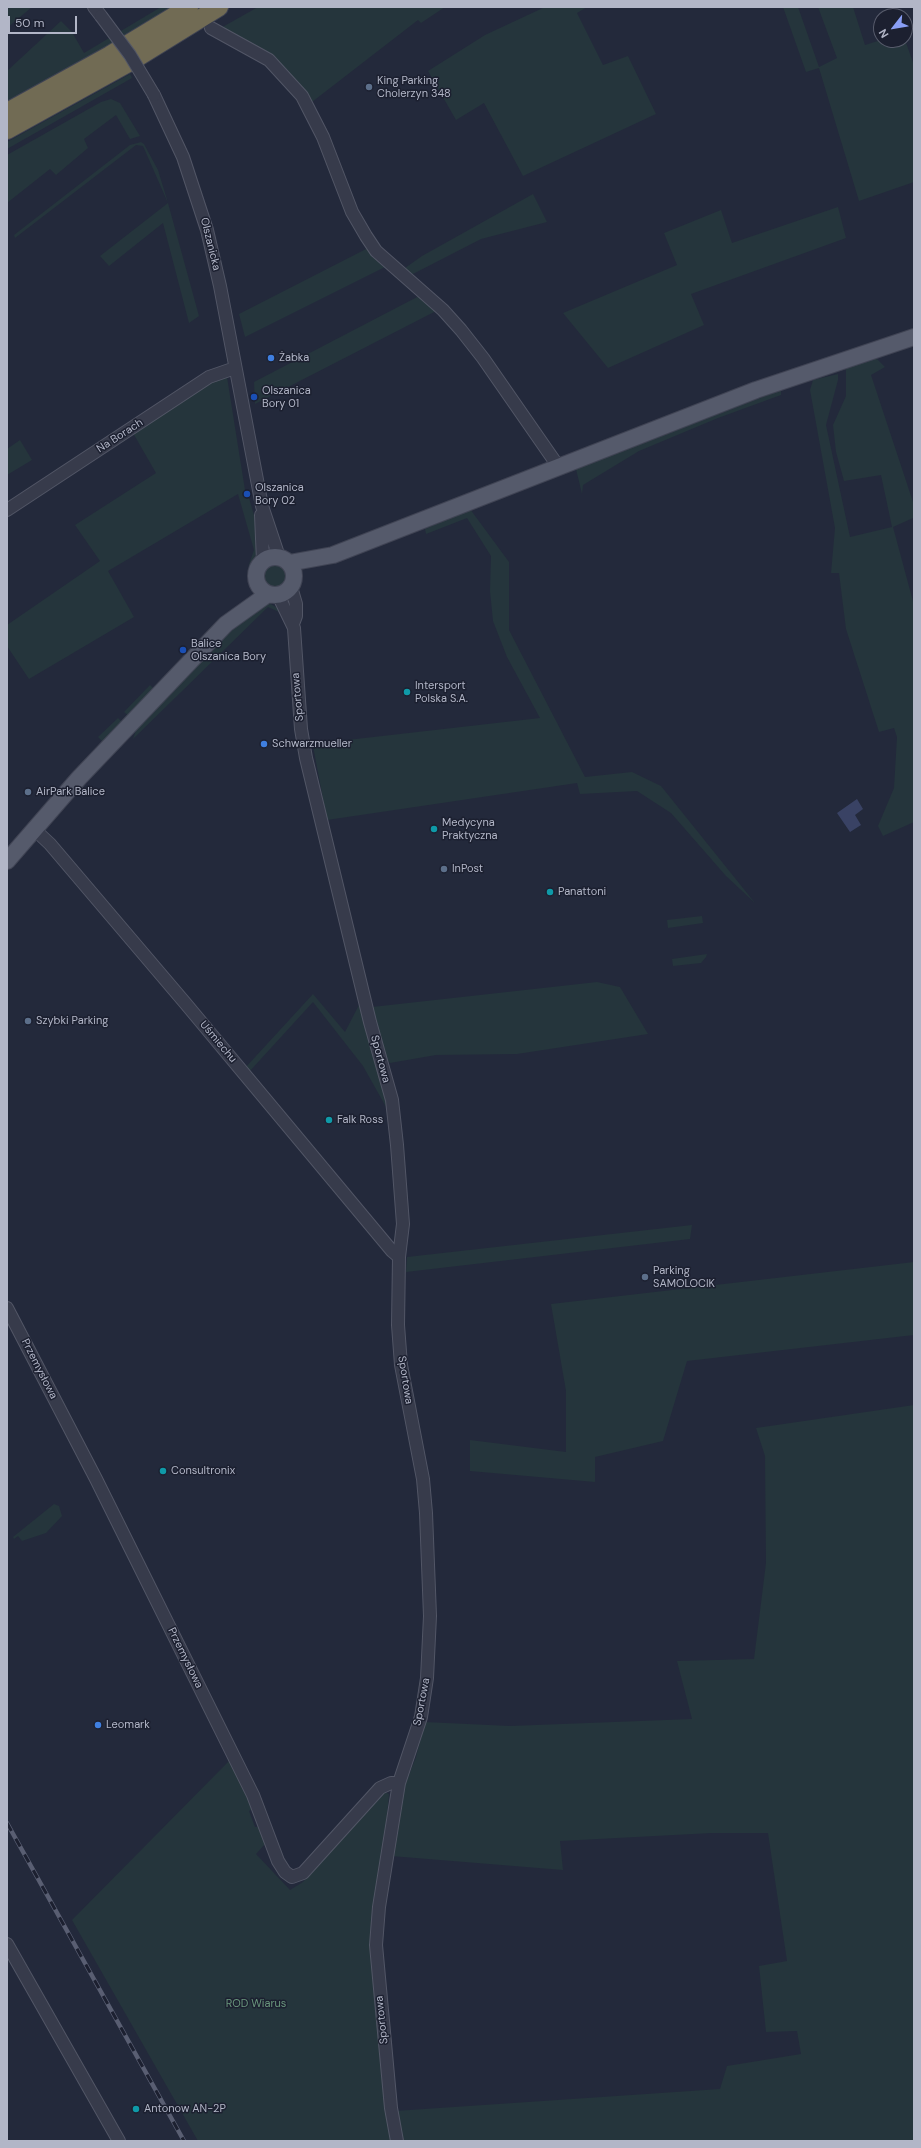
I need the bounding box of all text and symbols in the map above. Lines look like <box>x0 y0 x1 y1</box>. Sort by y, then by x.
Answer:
scale bar <box>10 8 79 34</box>
north arrow <box>873 8 913 48</box>
text: 50 m <box>15 15 44 31</box>
text: N <box>876 27 892 41</box>
place label: King Parking Cholerzyn 348 <box>377 74 451 100</box>
marker: King Parking Cholerzyn 348 <box>364 82 374 92</box>
street label: Olszanicka <box>197 216 223 272</box>
place label: Żabka <box>279 351 309 365</box>
marker: Żabka <box>266 353 276 363</box>
place label: Olszanica Bory 01 <box>262 384 311 410</box>
marker: Olszanica Bory 01 <box>249 392 259 402</box>
street label: Na Borach <box>94 416 146 456</box>
place label: Olszanica Bory 02 <box>255 481 304 507</box>
marker: Olszanica Bory 02 <box>242 489 252 499</box>
place label: Balice Olszanica Bory <box>191 637 266 663</box>
marker: Balice Olszanica Bory <box>178 645 188 655</box>
street label: Sportowa <box>289 672 307 722</box>
place label: Intersport Polska S.A. <box>415 679 468 705</box>
marker: Intersport Polska S.A. <box>402 687 412 697</box>
place label: Schwarzmueller <box>272 737 352 751</box>
marker: Schwarzmueller <box>259 739 269 749</box>
place label: AirPark Balice <box>36 785 105 799</box>
marker: AirPark Balice <box>23 787 33 797</box>
place label: Medycyna Praktyczna <box>442 816 498 842</box>
marker: Medycyna Praktyczna <box>429 824 439 834</box>
place label: InPost <box>452 862 483 876</box>
marker: InPost <box>439 864 449 874</box>
place label: Panattoni <box>558 885 606 899</box>
marker: Panattoni <box>545 887 555 897</box>
place label: Szybki Parking <box>36 1014 108 1028</box>
marker: Szybki Parking <box>23 1016 33 1026</box>
street label: Uśmiechu <box>197 1018 239 1066</box>
street label: Sportowa <box>367 1034 393 1084</box>
place label: Falk Ross <box>337 1113 383 1127</box>
marker: Falk Ross <box>324 1115 334 1125</box>
place label: Parking SAMOLOCIK <box>653 1264 715 1290</box>
marker: Parking SAMOLOCIK <box>640 1272 650 1282</box>
street label: Przemysłowa <box>18 1337 60 1401</box>
street label: Sportowa <box>395 1355 415 1405</box>
place label: Consultronix <box>171 1464 235 1478</box>
marker: Consultronix <box>158 1466 168 1476</box>
street label: Przemysłowa <box>165 1625 205 1691</box>
street label: Sportowa <box>411 1677 433 1727</box>
place label: Leomark <box>106 1718 150 1732</box>
marker: Leomark <box>93 1720 103 1730</box>
street label: Sportowa <box>373 1995 391 2045</box>
park label: ROD Wiarus <box>226 1997 286 2011</box>
place label: Antonow AN-2P <box>144 2102 226 2116</box>
marker: Antonow AN-2P <box>131 2104 141 2114</box>

